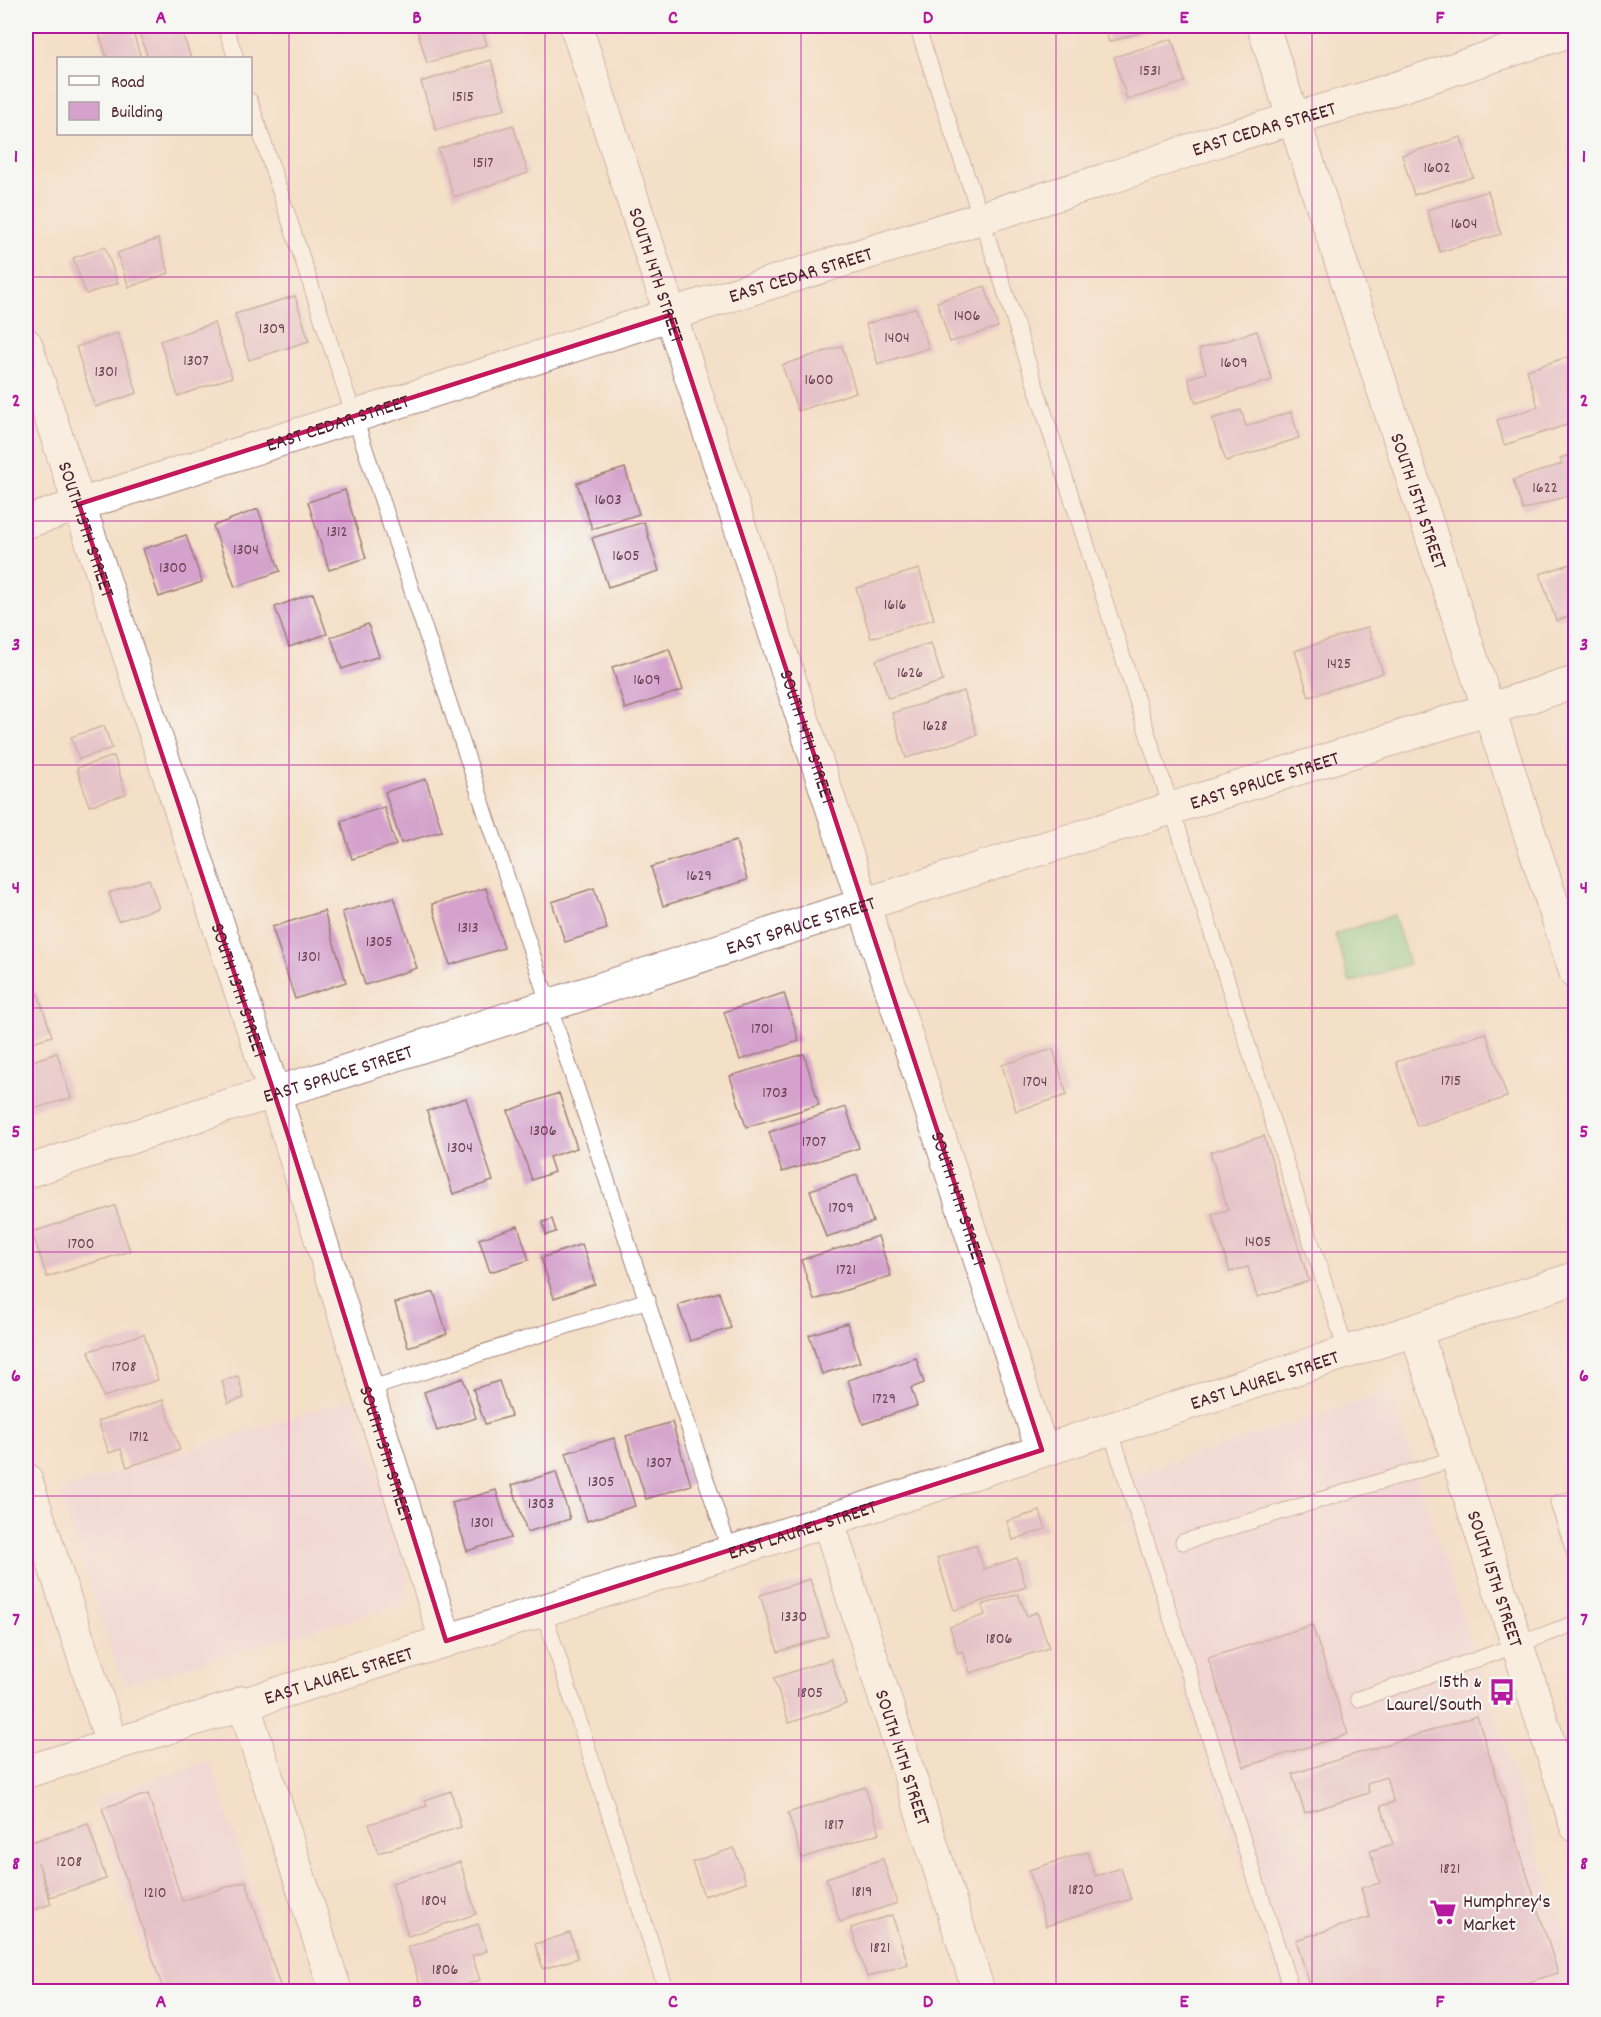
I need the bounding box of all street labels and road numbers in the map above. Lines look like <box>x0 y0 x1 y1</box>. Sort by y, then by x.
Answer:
street label: EAST CEDAR STREET <box>1189 96 1340 166</box>
street label: SOUTH 14TH STREET <box>619 205 690 347</box>
street label: EAST CEDAR STREET <box>726 241 876 312</box>
street label: EAST CEDAR STREET <box>263 389 413 461</box>
street label: SOUTH 15TH STREET <box>1381 430 1452 574</box>
street label: SOUTH 13TH STREET <box>49 458 120 602</box>
street label: SOUTH 14TH STREET <box>771 666 841 809</box>
street label: EAST SPRUCE STREET <box>1187 746 1343 819</box>
street label: EAST SPRUCE STREET <box>723 891 879 964</box>
street label: SOUTH 13TH STREET <box>202 920 273 1063</box>
street label: EAST SPRUCE STREET <box>260 1039 417 1112</box>
street label: SOUTH 14TH STREET <box>922 1128 992 1271</box>
street label: EAST LAUREL STREET <box>1187 1345 1343 1419</box>
street label: SOUTH 13TH STREET <box>350 1383 419 1526</box>
street label: EAST LAUREL STREET <box>725 1494 881 1569</box>
street label: SOUTH 15TH STREET <box>1458 1507 1528 1651</box>
street label: EAST LAUREL STREET <box>261 1641 417 1714</box>
street label: SOUTH 14TH STREET <box>866 1687 936 1830</box>

